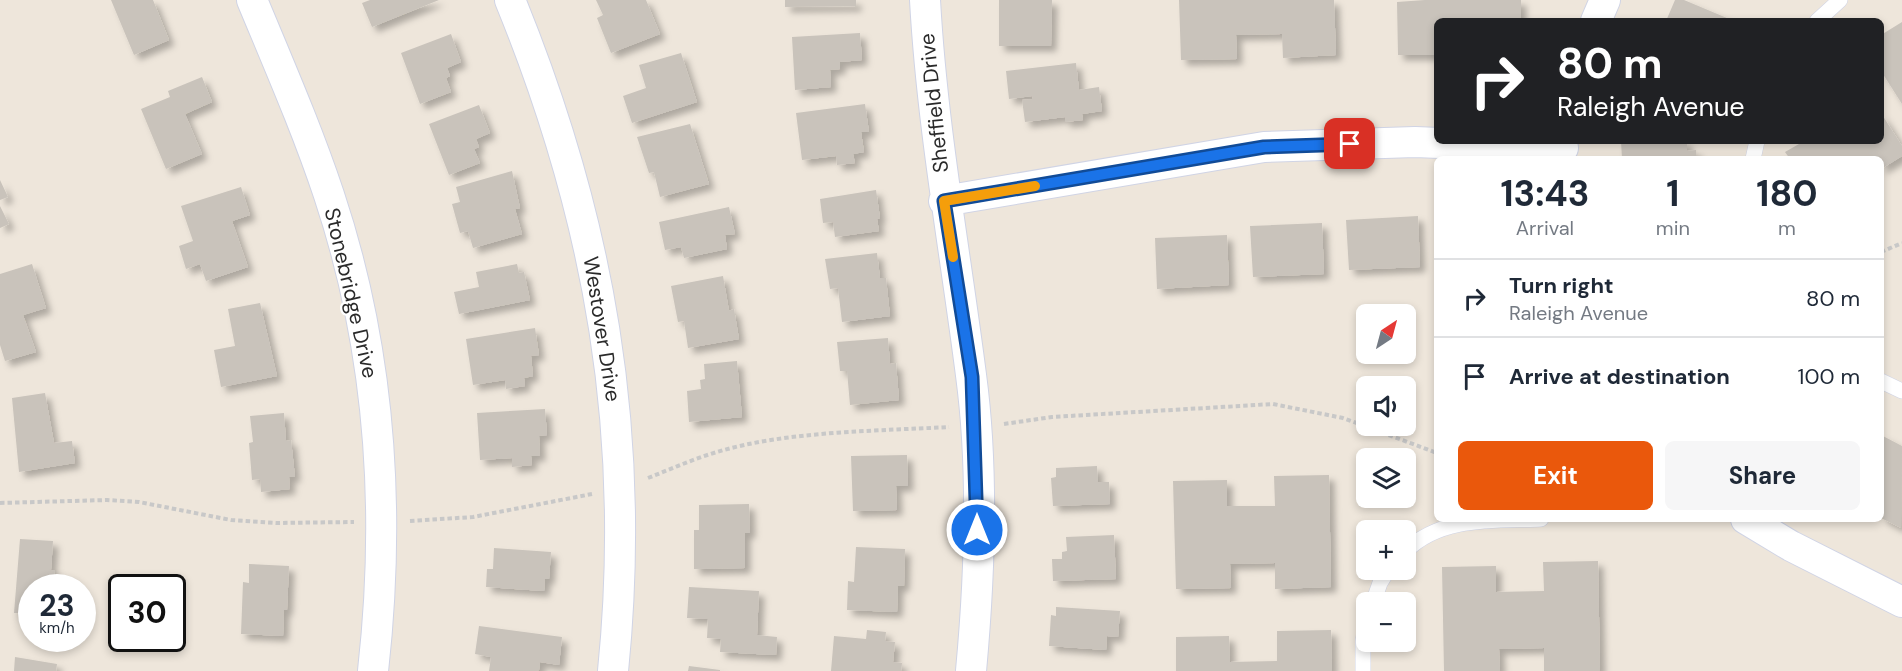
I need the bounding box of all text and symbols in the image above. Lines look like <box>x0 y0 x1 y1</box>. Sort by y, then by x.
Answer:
street label: Sheffield Drive <box>913 32 955 174</box>
text: 80 m <box>1557 36 1663 91</box>
icon: right <box>1458 42 1536 120</box>
text: Raleigh Avenue <box>1557 89 1745 124</box>
pin <box>1324 118 1375 169</box>
icon: arrive <box>1333 127 1366 160</box>
text: 13:43 <box>1500 170 1589 217</box>
text: 1 <box>1666 170 1679 217</box>
text: 180 <box>1756 170 1818 217</box>
street label: Stonebridge Drive <box>318 205 384 381</box>
text: Arrival <box>1516 215 1574 241</box>
text: min <box>1656 215 1690 241</box>
text: m <box>1778 215 1796 241</box>
street label: Westover Drive <box>577 254 627 404</box>
text: Turn right <box>1509 271 1614 300</box>
icon: right <box>1458 282 1491 315</box>
text: 80 m <box>1806 284 1860 313</box>
text: Raleigh Avenue <box>1509 300 1648 326</box>
north arrow <box>1356 304 1416 364</box>
map controls <box>1356 304 1416 652</box>
icon: arrive <box>1458 360 1491 393</box>
text: Arrive at destination <box>1509 362 1730 391</box>
text: 100 m <box>1798 362 1860 391</box>
button: sound <box>1356 376 1416 436</box>
button: Exit <box>1458 441 1653 510</box>
button: Share <box>1665 441 1860 510</box>
button: layers <box>1356 448 1416 508</box>
position arrow <box>945 498 1009 562</box>
button: + <box>1356 520 1416 580</box>
speed limit sign: 30 <box>108 574 186 652</box>
text: 23 <box>39 586 75 625</box>
button: − <box>1356 592 1416 652</box>
text: km/h <box>39 618 75 638</box>

